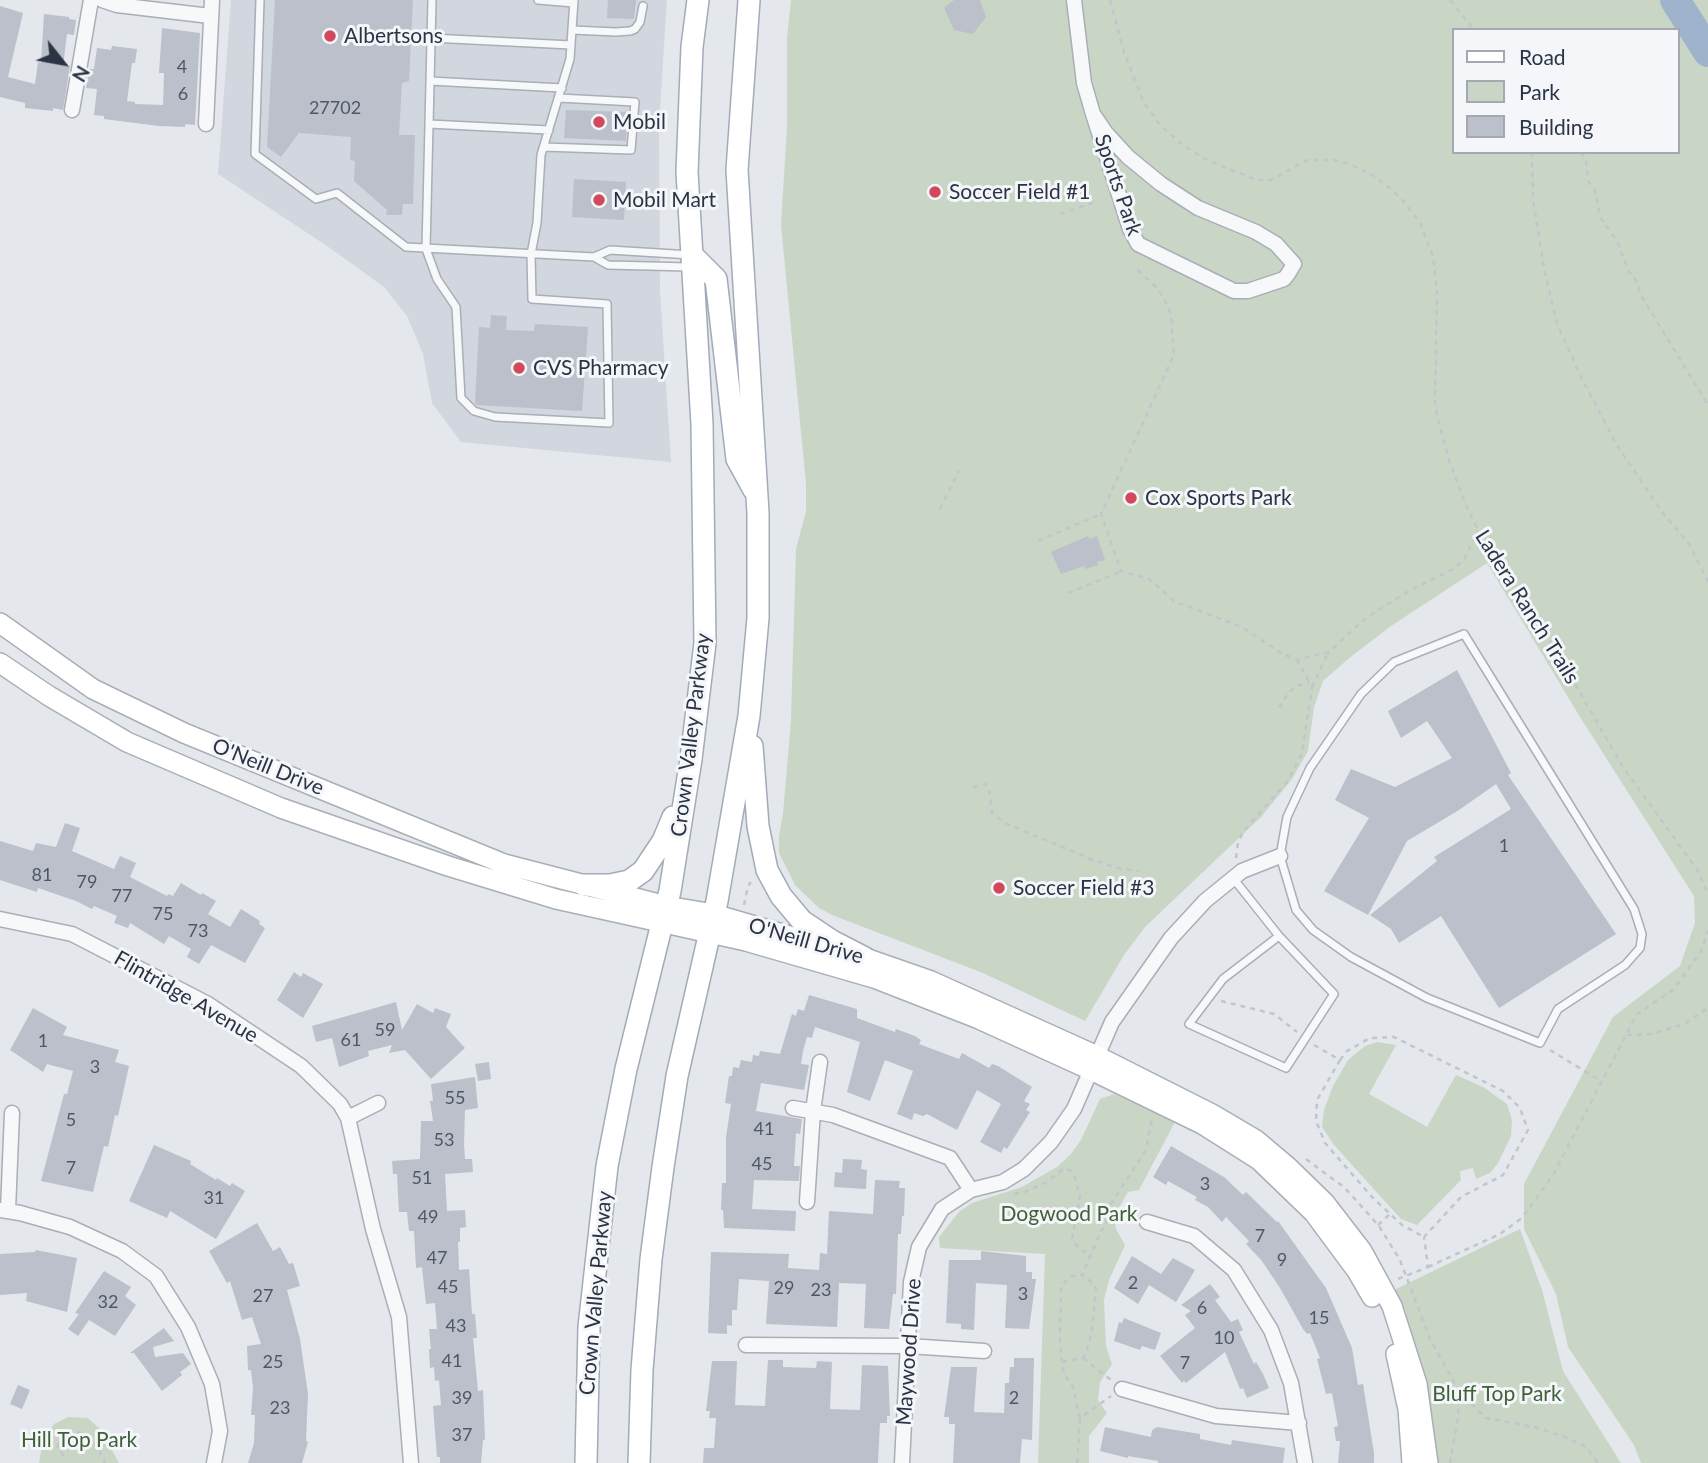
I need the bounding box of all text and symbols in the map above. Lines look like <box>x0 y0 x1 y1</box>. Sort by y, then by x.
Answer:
place label: Albertsons <box>344 23 443 49</box>
north arrow <box>28 28 98 98</box>
marker: Albertsons <box>322 28 338 44</box>
legend <box>1452 28 1680 154</box>
text: Road <box>1519 44 1566 69</box>
house number: 4 <box>177 56 187 78</box>
text: N <box>68 62 95 86</box>
text: Park <box>1519 79 1560 104</box>
house number: 6 <box>178 83 188 105</box>
house number: 27702 <box>309 97 361 119</box>
place label: Mobil <box>613 109 666 135</box>
marker: Mobil <box>591 114 607 130</box>
text: Building <box>1519 114 1594 139</box>
street label: Sports Park <box>1089 131 1147 239</box>
place label: Soccer Field #1 <box>949 179 1090 205</box>
marker: Soccer Field #1 <box>927 184 943 200</box>
place label: Mobil Mart <box>613 187 716 213</box>
marker: Mobil Mart <box>591 192 607 208</box>
place label: CVS Pharmacy <box>533 355 669 381</box>
marker: CVS Pharmacy <box>511 360 527 376</box>
place label: Cox Sports Park <box>1145 485 1292 511</box>
marker: Cox Sports Park <box>1123 490 1139 506</box>
street label: Ladera Ranch Trails <box>1469 525 1585 689</box>
street label: Crown Valley Parkway <box>666 632 716 838</box>
street label: O'Neill Drive <box>208 733 328 801</box>
house number: 1 <box>1499 835 1509 857</box>
house number: 81 <box>32 864 52 886</box>
house number: 79 <box>77 871 97 893</box>
place label: Soccer Field #3 <box>1013 875 1154 901</box>
marker: Soccer Field #3 <box>991 880 1007 896</box>
house number: 77 <box>112 885 132 907</box>
house number: 75 <box>153 903 173 925</box>
street label: O'Neill Drive <box>746 913 866 969</box>
house number: 73 <box>188 920 208 942</box>
street label: Flintridge Avenue <box>110 946 262 1048</box>
house number: 59 <box>375 1019 395 1041</box>
house number: 61 <box>341 1029 361 1051</box>
house number: 1 <box>38 1030 48 1052</box>
house number: 3 <box>90 1056 100 1078</box>
house number: 55 <box>445 1087 465 1109</box>
house number: 5 <box>66 1109 76 1131</box>
house number: 41 <box>754 1118 774 1140</box>
house number: 53 <box>434 1129 454 1151</box>
house number: 45 <box>752 1153 772 1175</box>
house number: 7 <box>66 1157 76 1179</box>
house number: 51 <box>412 1167 432 1189</box>
house number: 3 <box>1200 1173 1210 1195</box>
house number: 31 <box>204 1187 224 1209</box>
street label: Crown Valley Parkway <box>575 1190 617 1396</box>
park label: Dogwood Park <box>1001 1201 1137 1227</box>
house number: 49 <box>418 1206 438 1228</box>
house number: 7 <box>1255 1225 1265 1247</box>
house number: 47 <box>427 1247 447 1269</box>
house number: 9 <box>1277 1249 1287 1271</box>
house number: 2 <box>1128 1272 1138 1294</box>
house number: 45 <box>438 1276 458 1298</box>
house number: 29 <box>774 1277 794 1299</box>
street label: Maywood Drive <box>891 1278 927 1426</box>
house number: 23 <box>811 1279 831 1301</box>
house number: 3 <box>1018 1283 1028 1305</box>
house number: 27 <box>253 1285 273 1307</box>
house number: 32 <box>98 1291 118 1313</box>
house number: 6 <box>1197 1297 1207 1319</box>
house number: 15 <box>1309 1307 1329 1329</box>
house number: 43 <box>446 1315 466 1337</box>
house number: 10 <box>1214 1327 1234 1349</box>
house number: 41 <box>442 1350 462 1372</box>
house number: 25 <box>263 1351 283 1373</box>
house number: 7 <box>1180 1352 1190 1374</box>
park label: Bluff Top Park <box>1432 1381 1562 1407</box>
house number: 39 <box>452 1387 472 1409</box>
house number: 2 <box>1009 1387 1019 1409</box>
house number: 23 <box>270 1397 290 1419</box>
house number: 37 <box>452 1424 472 1446</box>
park label: Hill Top Park <box>21 1427 137 1453</box>

